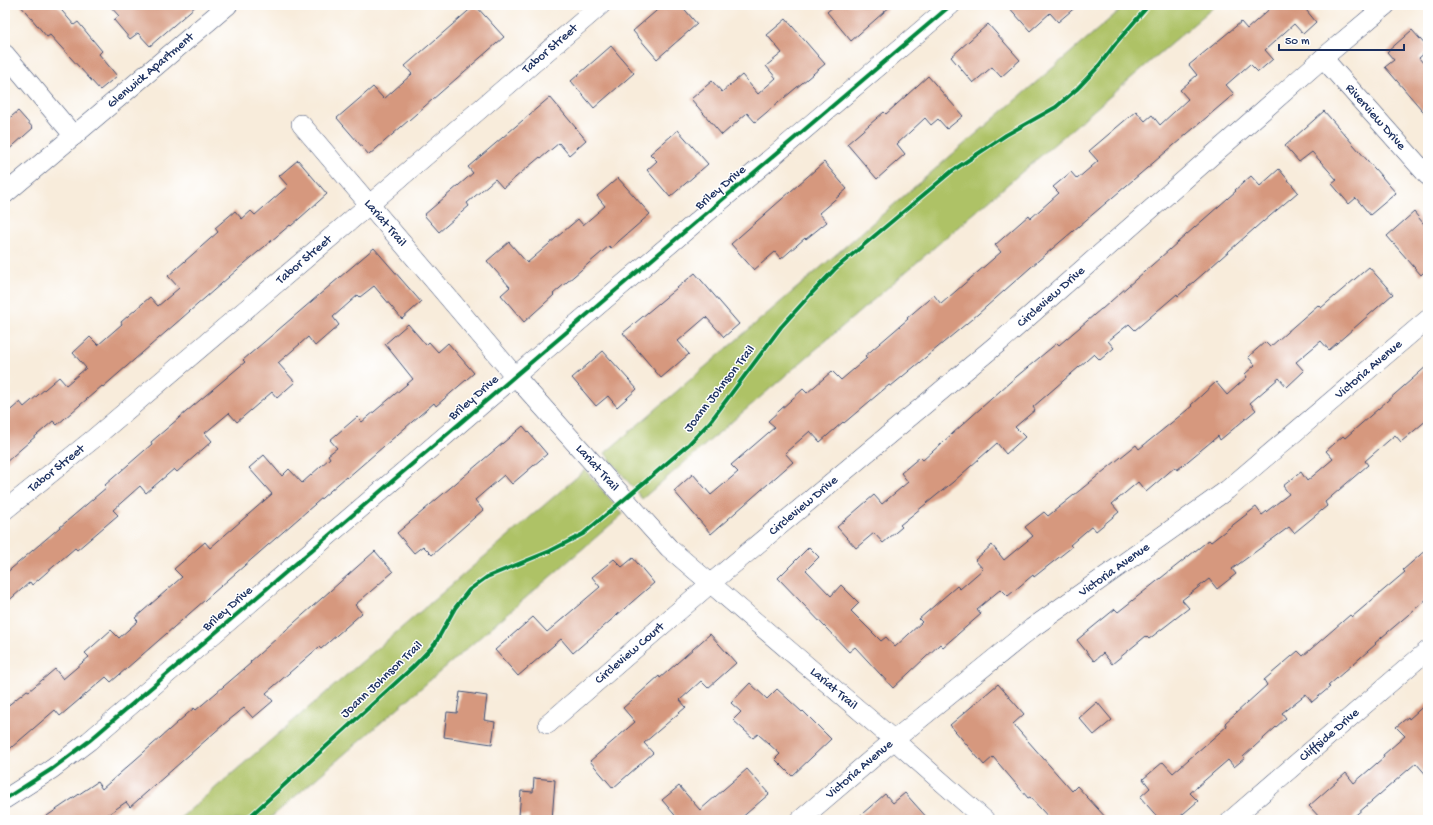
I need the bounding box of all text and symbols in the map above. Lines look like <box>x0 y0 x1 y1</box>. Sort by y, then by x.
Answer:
street label: Tabor Street <box>519 20 582 77</box>
scale bar <box>1279 26 1404 52</box>
street label: Glenwick Apartment <box>104 28 198 111</box>
text: 50 m <box>1285 35 1310 49</box>
street label: Riverview Drive <box>1342 81 1409 153</box>
street label: Briley Drive <box>692 162 750 214</box>
street label: Lariat Trail <box>361 196 410 250</box>
street label: Tabor Street <box>273 231 336 288</box>
street label: Circleview Drive <box>1014 263 1088 331</box>
street label: Victoria Avenue <box>1331 337 1405 403</box>
street label: Joann Johnson Trail <box>681 342 759 436</box>
street label: Briley Drive <box>445 372 502 424</box>
street label: Tabor Street <box>24 440 89 496</box>
street label: Lariat Trail <box>573 441 622 494</box>
street label: Circleview Drive <box>766 472 841 539</box>
street label: Victoria Avenue <box>1075 539 1153 601</box>
street label: Briley Drive <box>199 583 256 635</box>
street label: Circleview Court <box>592 618 669 687</box>
street label: Joann Johnson Trail <box>338 638 426 722</box>
street label: Lariat Trail <box>807 664 861 713</box>
street label: Cliffside Drive <box>1296 705 1363 765</box>
street label: Victoria Avenue <box>822 737 896 803</box>

